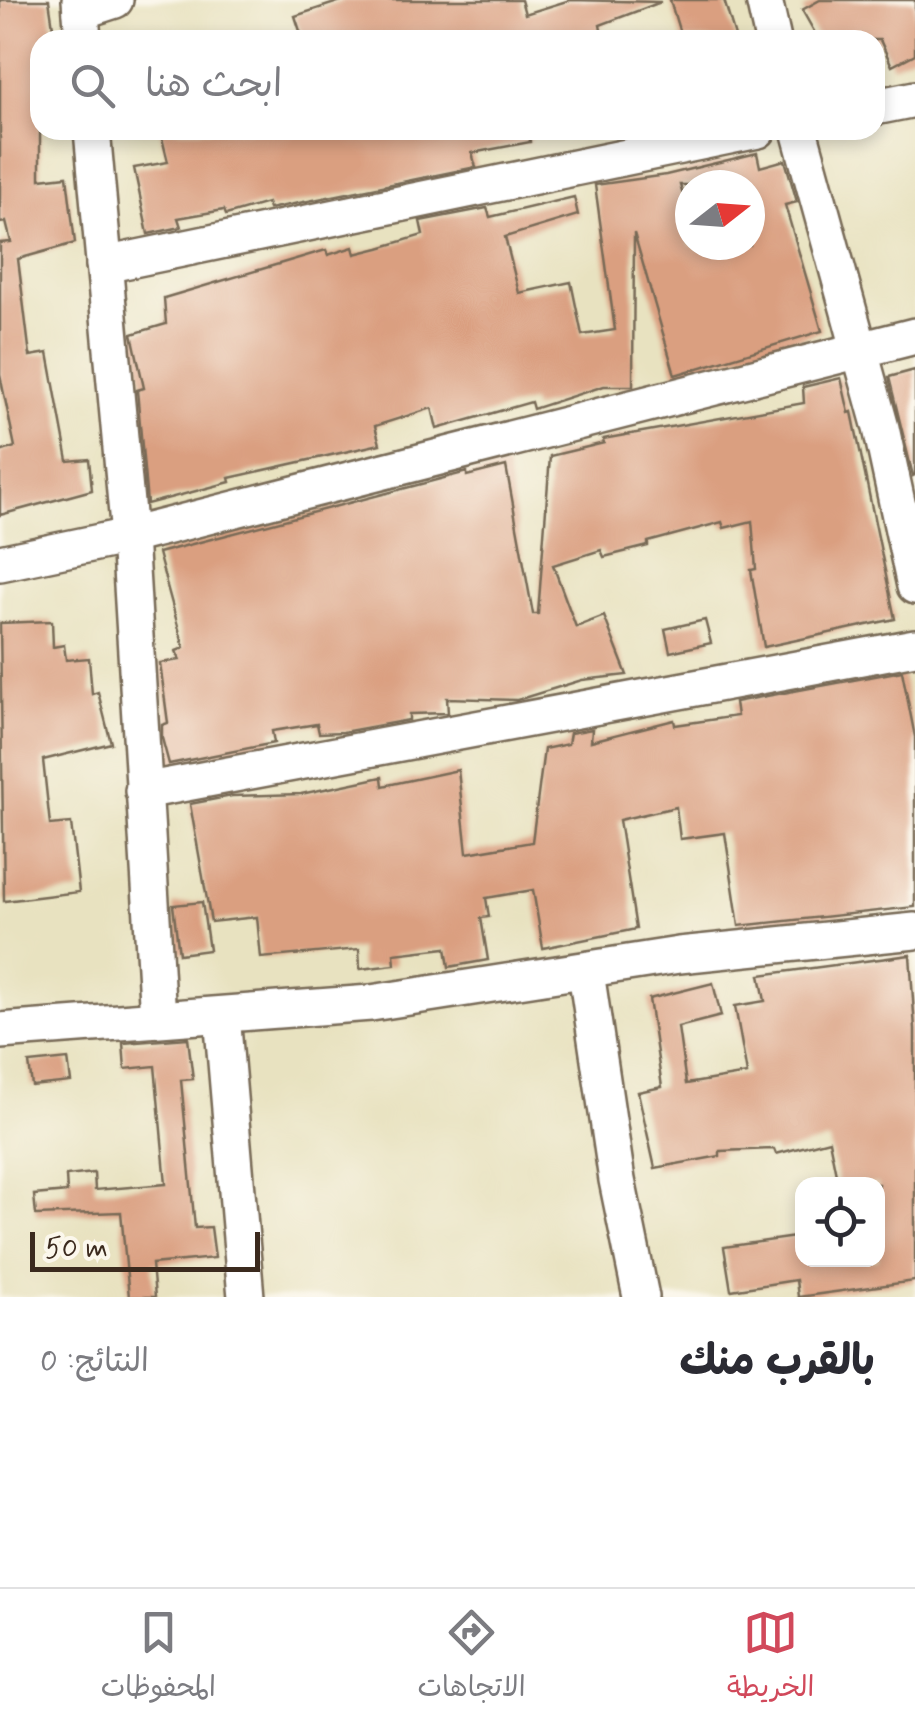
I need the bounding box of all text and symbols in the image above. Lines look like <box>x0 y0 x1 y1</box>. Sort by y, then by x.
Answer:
search box <box>30 30 885 140</box>
icon: search <box>65 58 120 113</box>
text: ابحث هنا <box>145 61 282 110</box>
north arrow <box>675 170 765 260</box>
map controls <box>795 1177 885 1267</box>
button: locate <box>795 1177 885 1267</box>
scale bar <box>30 1227 260 1272</box>
text: 50 m <box>45 1231 108 1268</box>
text: بالقرب منك <box>679 1335 875 1390</box>
text: النتائج: 0 <box>40 1341 149 1383</box>
tab: المحفوظات <box>101 1605 216 1711</box>
tab: الاتجاهات <box>417 1605 526 1711</box>
tab: الخريطة <box>727 1605 814 1711</box>

